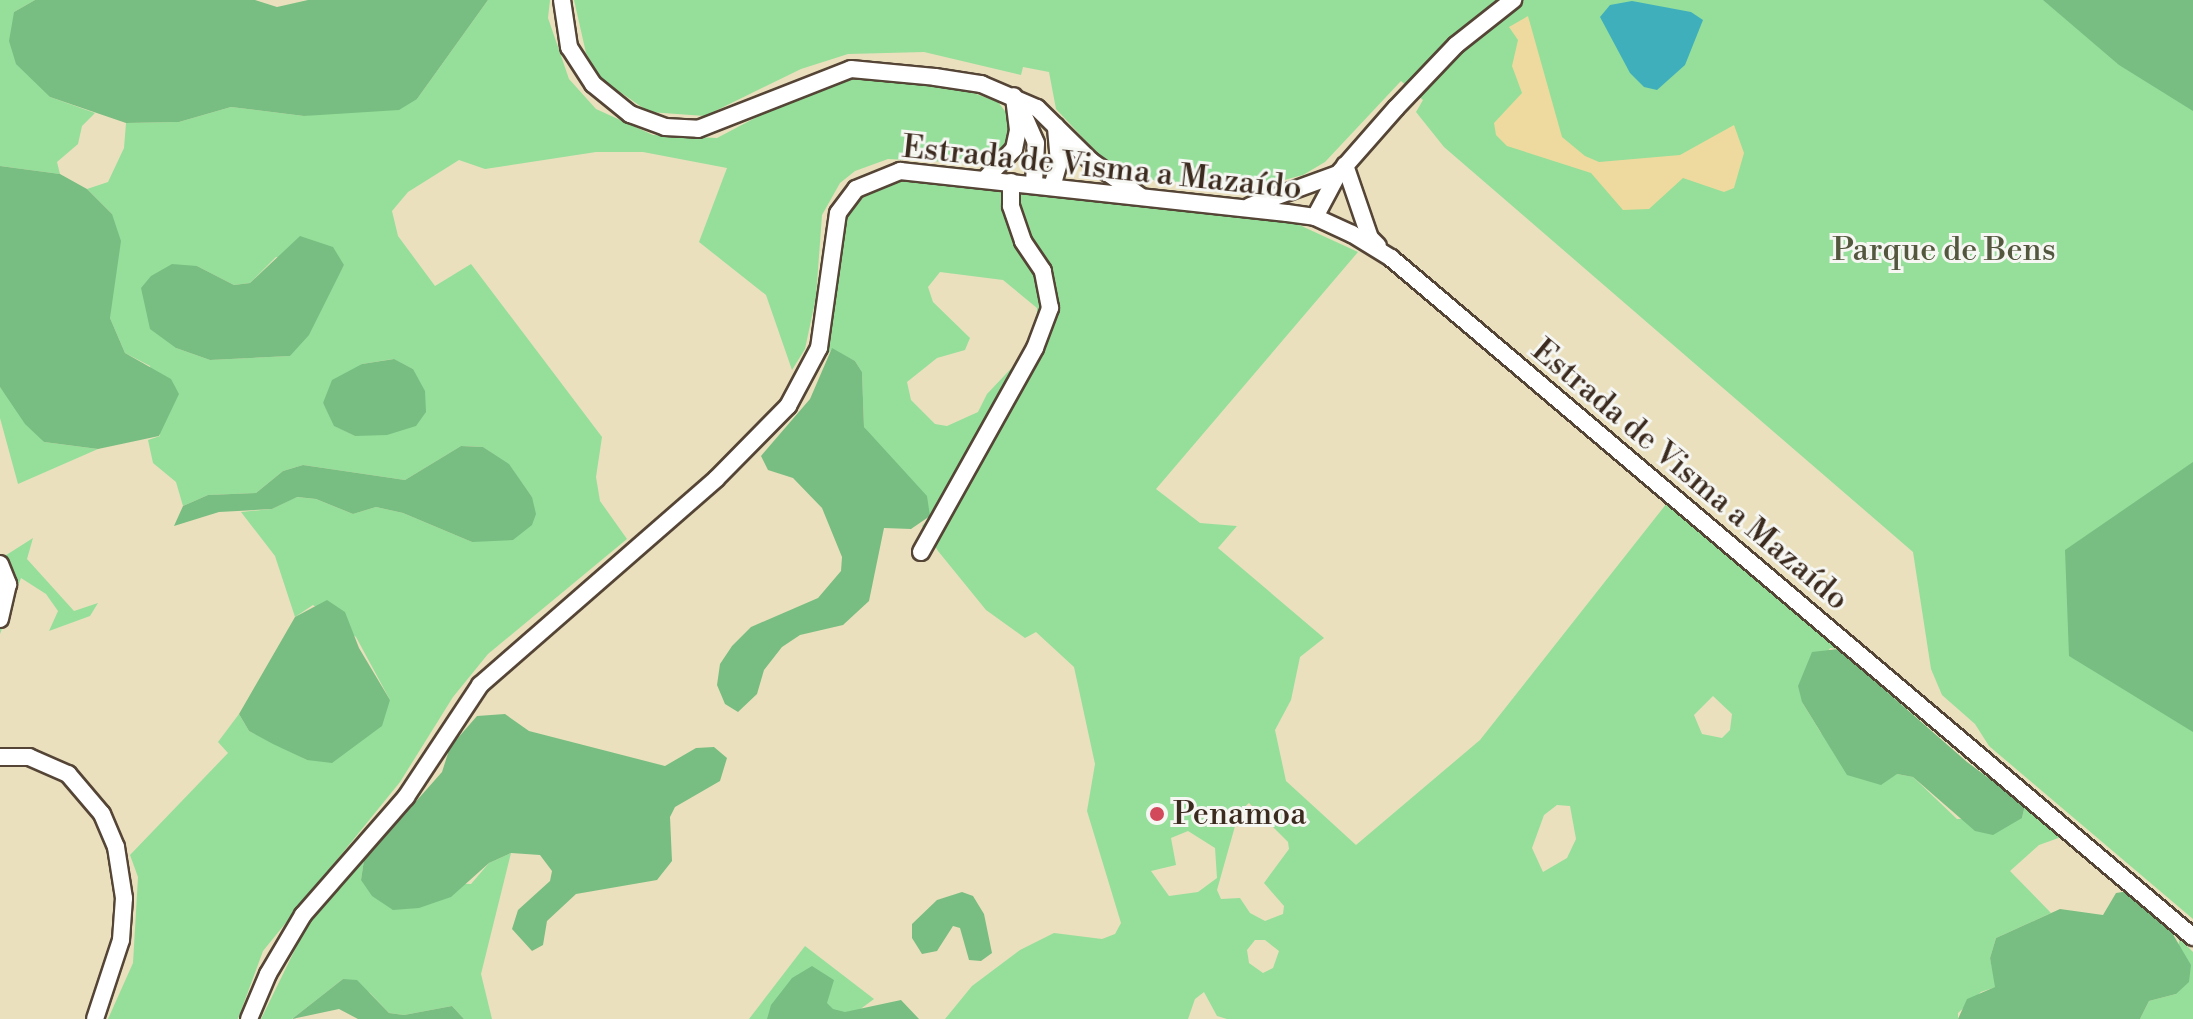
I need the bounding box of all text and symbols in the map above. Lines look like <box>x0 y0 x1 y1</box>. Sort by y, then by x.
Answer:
street label: Estrada de Visma a Mazaído <box>900 128 1304 208</box>
park label: Parque de Bens <box>1832 231 2056 269</box>
street label: Estrada de Visma a Mazaído <box>1524 331 1856 619</box>
place label: Penamoa <box>1173 795 1306 833</box>
marker: Penamoa <box>1148 805 1166 823</box>

